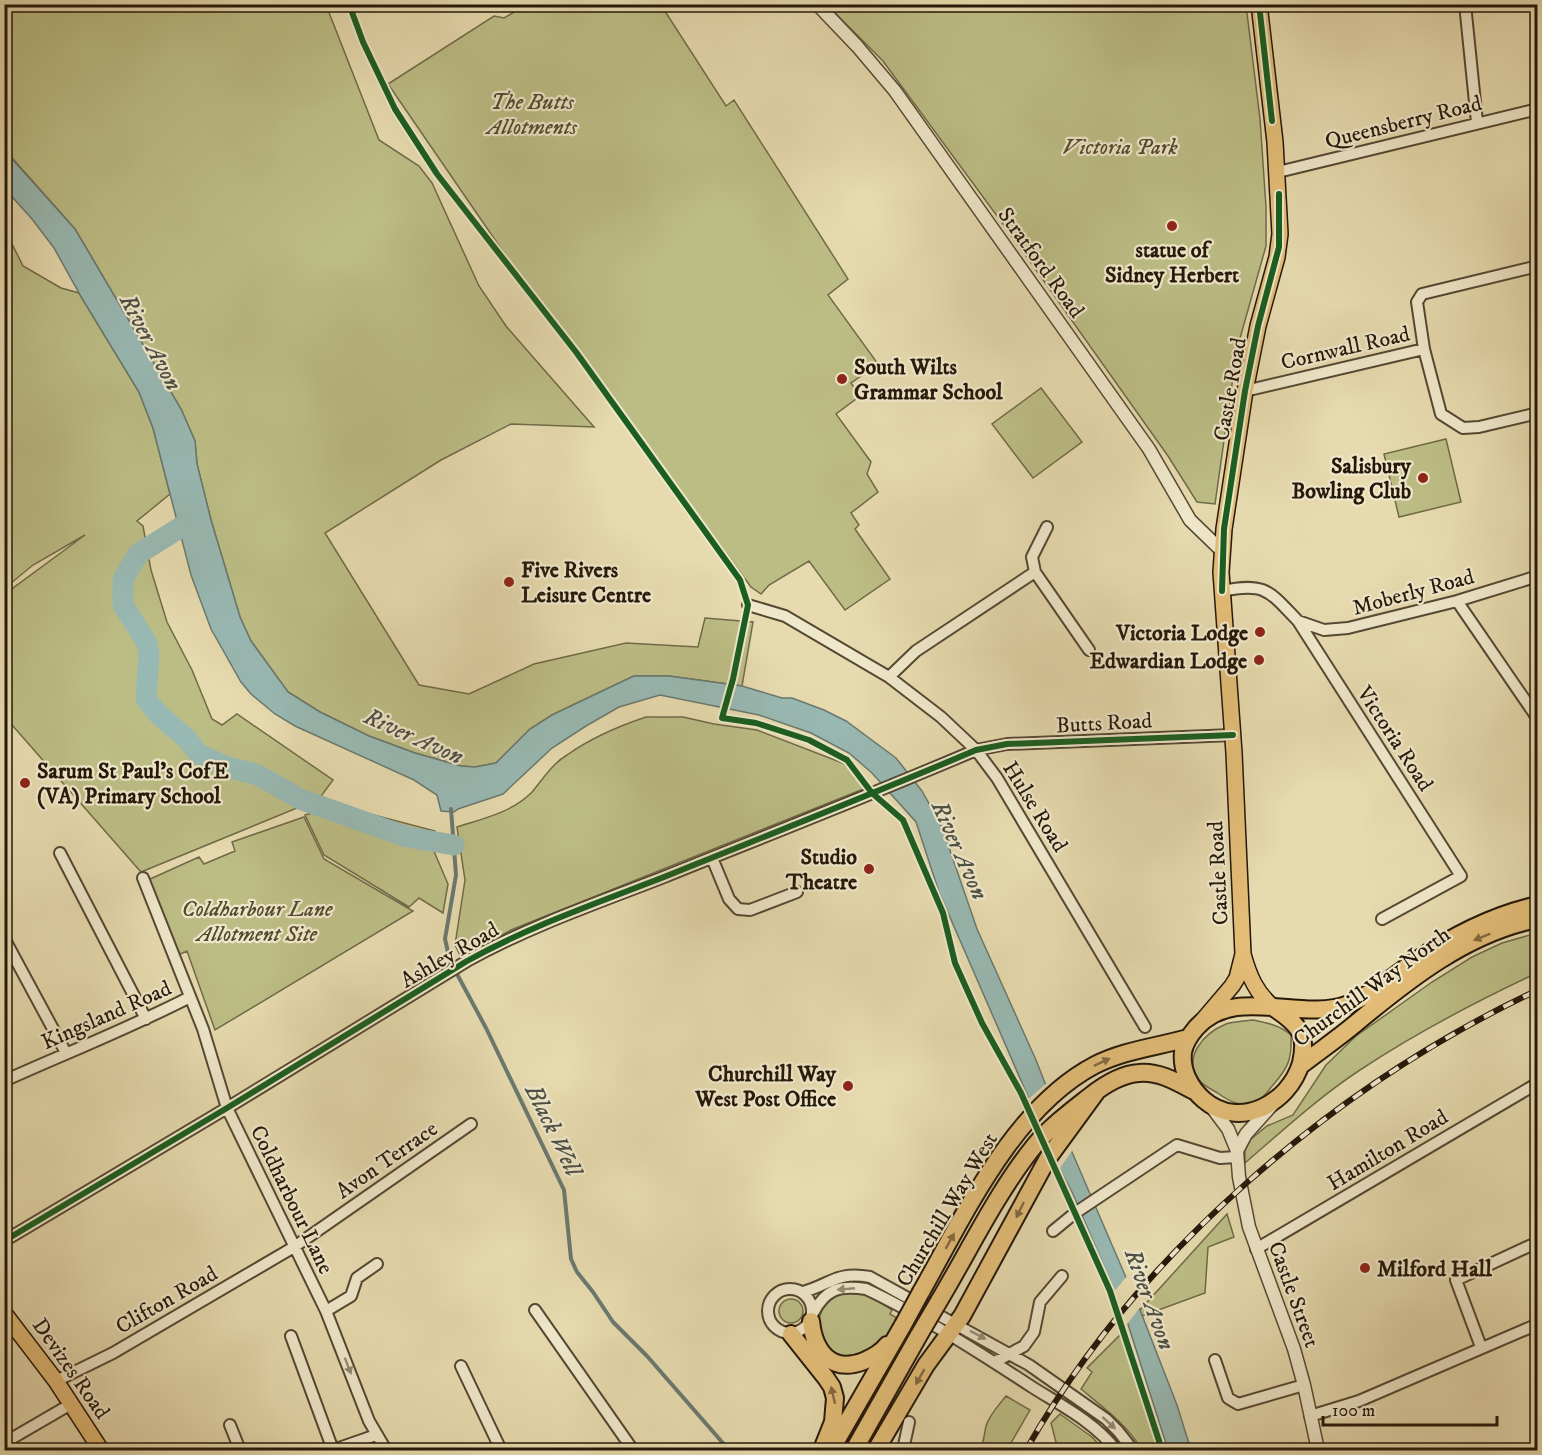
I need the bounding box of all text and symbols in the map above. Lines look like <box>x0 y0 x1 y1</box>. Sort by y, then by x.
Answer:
park label: The Butts Allotments <box>484 89 578 141</box>
street label: Queensberry Road <box>1322 90 1485 155</box>
park label: Victoria Park <box>1062 134 1179 161</box>
street label: Stratford Road <box>992 202 1090 323</box>
marker: statue of Sidney Herbert <box>1165 219 1179 233</box>
place label: statue of Sidney Herbert <box>1105 237 1239 289</box>
water label: River Avon <box>112 288 188 396</box>
street label: Cornwall Road <box>1278 320 1413 376</box>
street label: Castle Road <box>1208 336 1253 443</box>
place label: South Wilts Grammar School <box>854 354 1003 406</box>
marker: South Wilts Grammar School <box>835 372 849 386</box>
place label: Salisbury Bowling Club <box>1291 453 1412 505</box>
marker: Salisbury Bowling Club <box>1416 471 1430 485</box>
place label: Five Rivers Leisure Centre <box>521 557 651 609</box>
street label: Moberly Road <box>1350 563 1477 622</box>
marker: Five Rivers Leisure Centre <box>502 575 516 589</box>
place label: Victoria Lodge <box>1115 620 1248 647</box>
marker: Victoria Lodge <box>1253 625 1267 639</box>
place label: Edwardian Lodge <box>1089 648 1247 675</box>
marker: Edwardian Lodge <box>1252 653 1266 667</box>
street label: Victoria Road <box>1350 680 1439 797</box>
water label: River Avon <box>358 701 468 772</box>
street label: Butts Road <box>1055 707 1153 739</box>
street label: Hulse Road <box>996 756 1073 857</box>
place label: Sarum St Paul's CofE (VA) Primary School <box>37 758 229 810</box>
marker: Sarum St Paul's CofE (VA) Primary School <box>18 776 32 790</box>
water label: River Avon <box>924 795 994 905</box>
street label: Castle Road <box>1202 820 1235 926</box>
place label: Studio Theatre <box>785 844 857 896</box>
marker: Studio Theatre <box>862 862 876 876</box>
park label: Coldharbour Lane Allotment Site <box>182 896 333 948</box>
street label: Ashley Road <box>396 916 504 994</box>
street label: Churchill Way North <box>1288 921 1456 1053</box>
one-way arrow <box>1473 933 1491 943</box>
street label: Kingsland Road <box>37 975 176 1056</box>
one-way arrow <box>1093 1058 1110 1067</box>
place label: Churchill Way West Post Office <box>694 1061 837 1113</box>
water label: Black Well <box>518 1079 589 1184</box>
marker: Churchill Way West Post Office <box>841 1079 855 1093</box>
street label: Hamilton Road <box>1323 1104 1453 1197</box>
street label: Avon Terrace <box>331 1115 443 1205</box>
street label: Coldharbour Lane <box>244 1121 339 1278</box>
street label: Churchill Way West <box>891 1128 1004 1292</box>
one-way arrow <box>1015 1201 1025 1218</box>
one-way arrow <box>945 1232 955 1249</box>
street label: Castle Street <box>1262 1238 1325 1351</box>
water label: River Avon <box>1117 1244 1181 1354</box>
place label: Milford Hall <box>1377 1256 1492 1283</box>
street label: Clifton Road <box>111 1260 223 1340</box>
marker: Milford Hall <box>1358 1261 1372 1275</box>
one-way arrow <box>836 1284 855 1294</box>
street label: Devizes Road <box>26 1313 115 1425</box>
one-way arrow <box>970 1330 987 1340</box>
one-way arrow <box>343 1357 353 1375</box>
one-way arrow <box>915 1368 925 1385</box>
one-way arrow <box>828 1385 837 1404</box>
scale bar <box>1323 1389 1497 1427</box>
text: 100 m <box>1332 1400 1375 1422</box>
one-way arrow <box>1101 1416 1116 1429</box>

